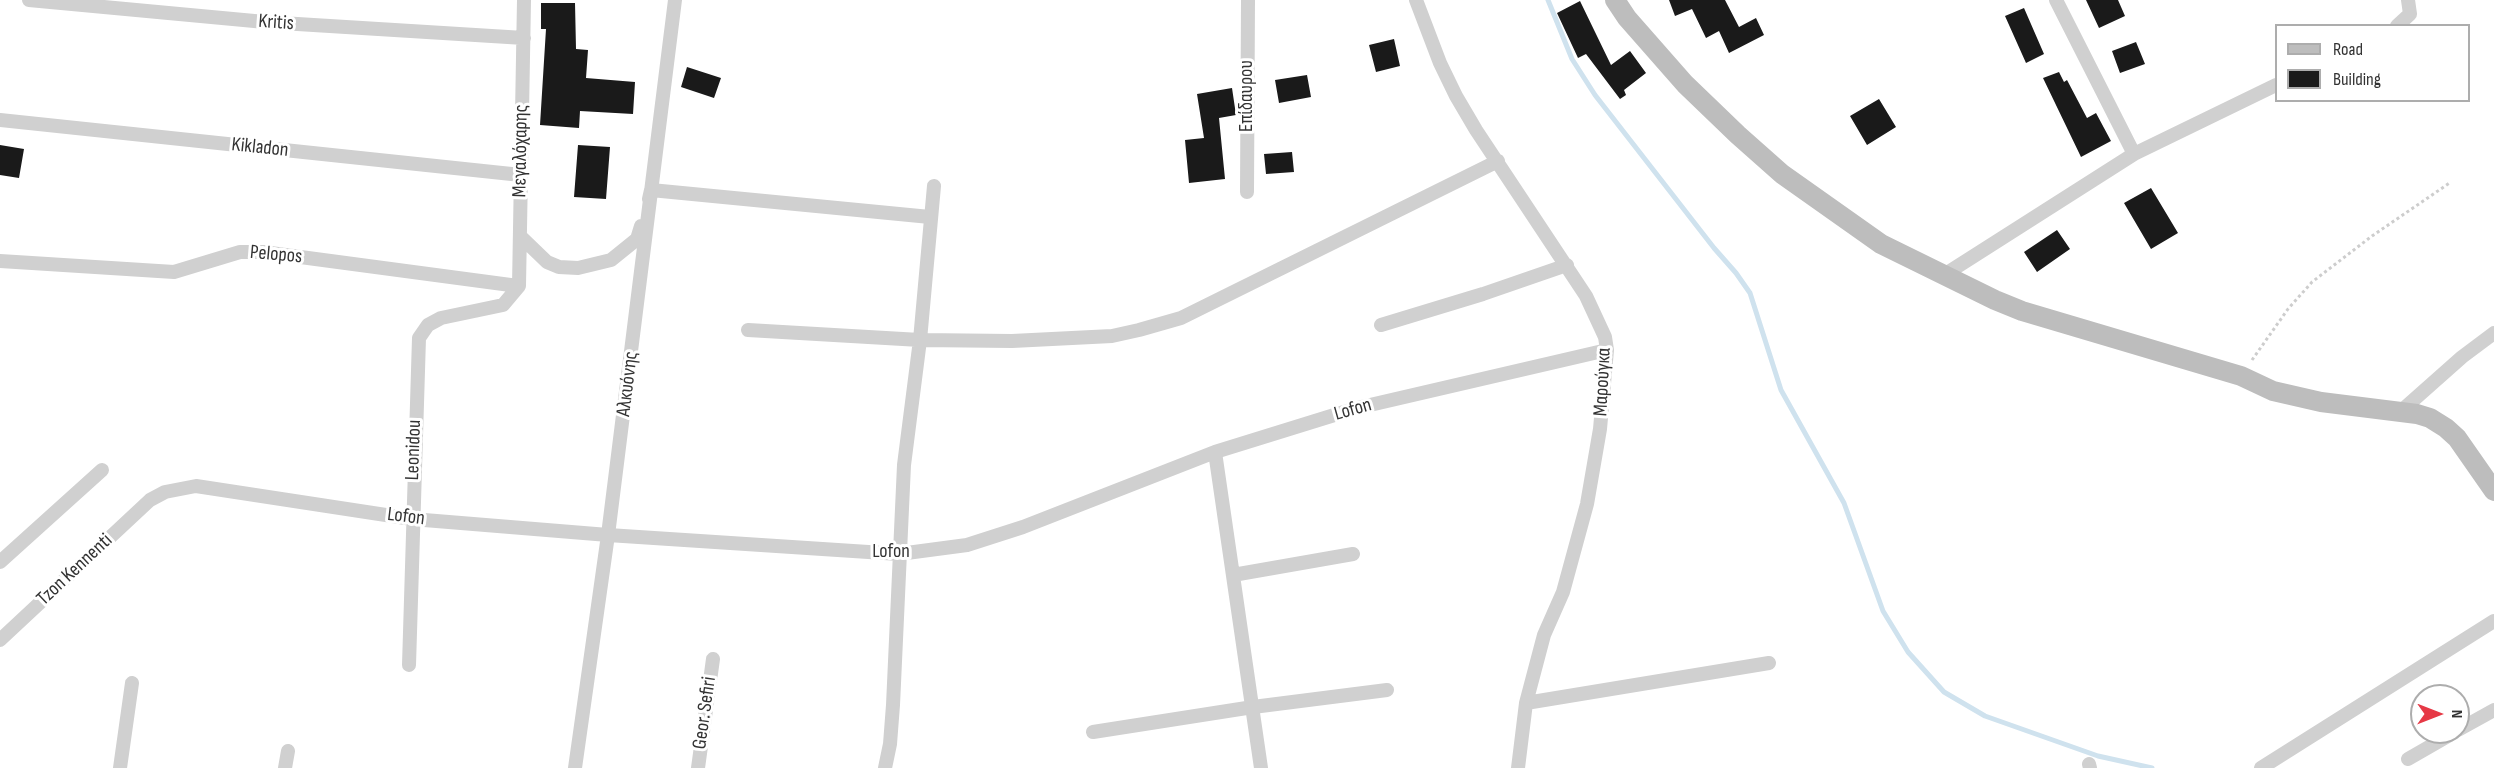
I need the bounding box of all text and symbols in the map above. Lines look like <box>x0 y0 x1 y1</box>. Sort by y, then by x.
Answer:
street label: Kritis <box>258 10 294 36</box>
legend <box>2275 24 2470 102</box>
text: Road <box>2333 39 2363 60</box>
street label: Επίδαυρου <box>1235 60 1259 132</box>
text: Building <box>2333 69 2381 90</box>
street label: Μεγαλόχαρης <box>508 104 534 198</box>
street label: Kikladon <box>230 133 290 163</box>
street label: Pelopos <box>249 241 303 269</box>
street label: Μαρούγκα <box>1589 347 1617 417</box>
street label: Αλκυόνης <box>612 350 644 418</box>
street label: Lofon <box>1332 393 1374 427</box>
street label: Leonidou <box>401 419 427 481</box>
street label: Lofon <box>386 503 426 531</box>
street label: Tzon Kennenti <box>32 529 118 611</box>
street label: Lofon <box>872 540 910 564</box>
street label: Geor. Sefiri <box>688 675 722 751</box>
north arrow <box>2410 684 2470 744</box>
text: N <box>2447 710 2466 718</box>

